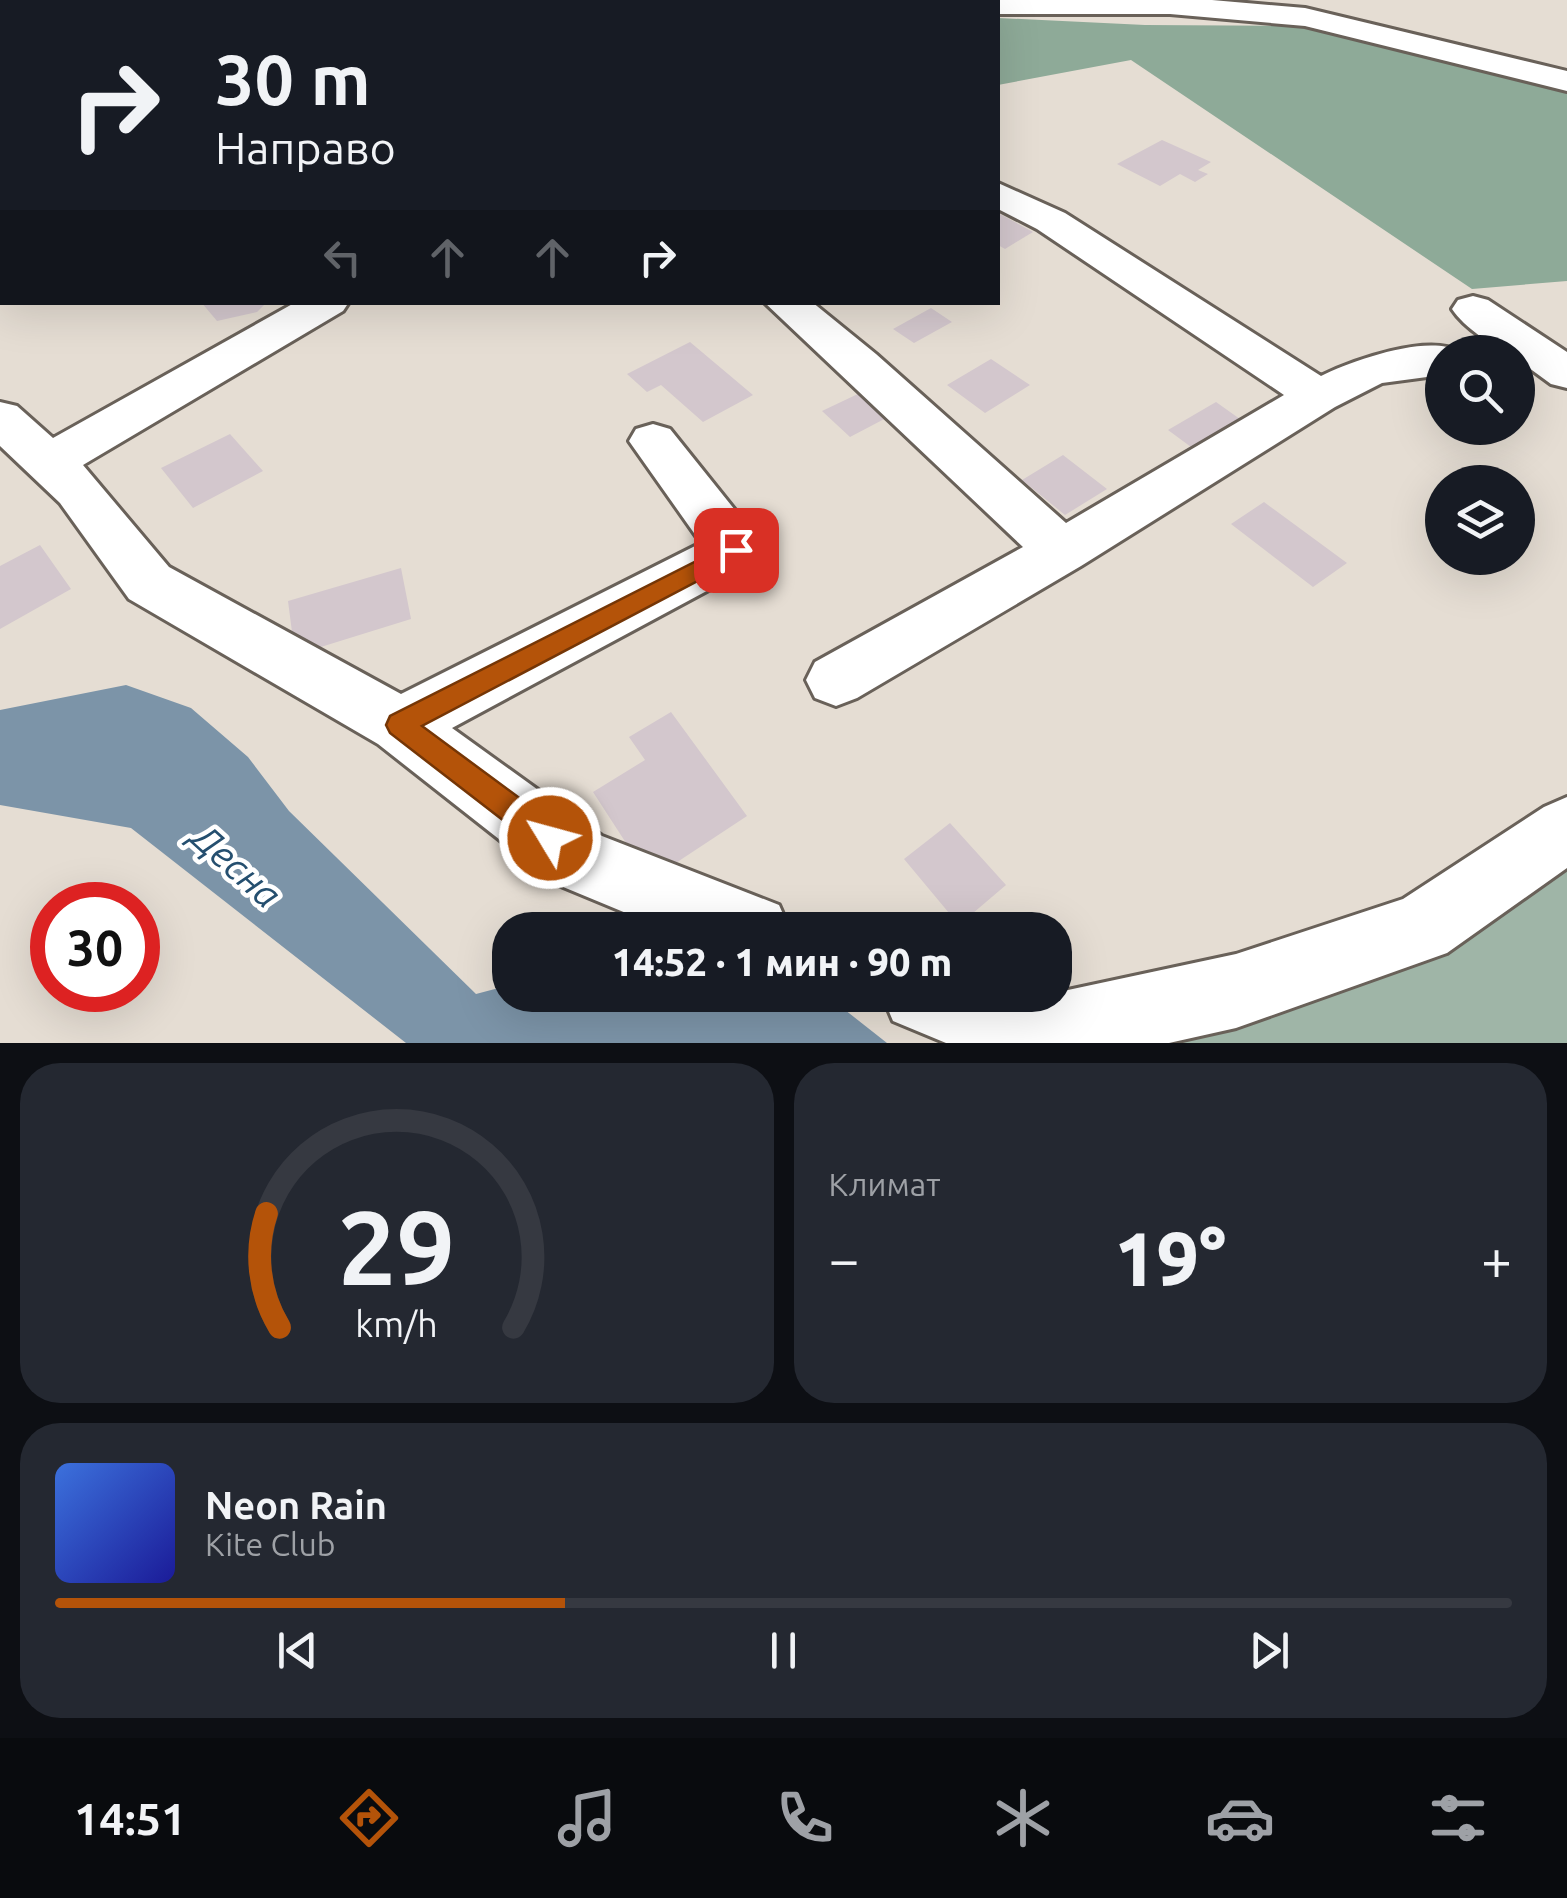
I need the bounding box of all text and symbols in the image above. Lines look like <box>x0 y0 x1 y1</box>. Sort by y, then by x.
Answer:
icon: right <box>50 40 180 170</box>
text: 30 m <box>215 40 371 118</box>
text: Направо <box>215 122 396 173</box>
icon: left <box>315 230 370 285</box>
icon: ahead <box>420 230 475 285</box>
icon: ahead <box>525 230 580 285</box>
icon: right <box>630 230 685 285</box>
map controls <box>1425 335 1535 575</box>
button: search <box>1425 335 1535 445</box>
button: layers <box>1425 465 1535 575</box>
pin <box>694 508 779 593</box>
icon: arrive <box>709 523 764 578</box>
position arrow <box>498 786 602 890</box>
water label: Десна <box>181 812 289 916</box>
speed limit sign: 30 <box>30 882 160 1012</box>
text: 14:52 · 1 мин · 90 m <box>612 941 952 983</box>
text: Климат <box>829 1166 940 1202</box>
text: 29 <box>338 1188 455 1305</box>
text: 19° <box>1114 1216 1226 1300</box>
text: − <box>829 1228 860 1289</box>
text: + <box>1481 1228 1512 1289</box>
text: km/h <box>355 1304 438 1344</box>
text: Neon Rain <box>205 1484 387 1526</box>
text: Kite Club <box>205 1526 335 1562</box>
icon: previous <box>270 1623 325 1678</box>
icon: pause <box>756 1623 811 1678</box>
icon: next <box>1242 1623 1297 1678</box>
icon: directions <box>334 1783 404 1853</box>
icon: music <box>552 1783 622 1853</box>
icon: phone <box>770 1783 840 1853</box>
icon: climate <box>988 1783 1058 1853</box>
icon: car <box>1205 1783 1275 1853</box>
icon: filters <box>1423 1783 1493 1853</box>
text: 14:51 <box>74 1793 186 1844</box>

